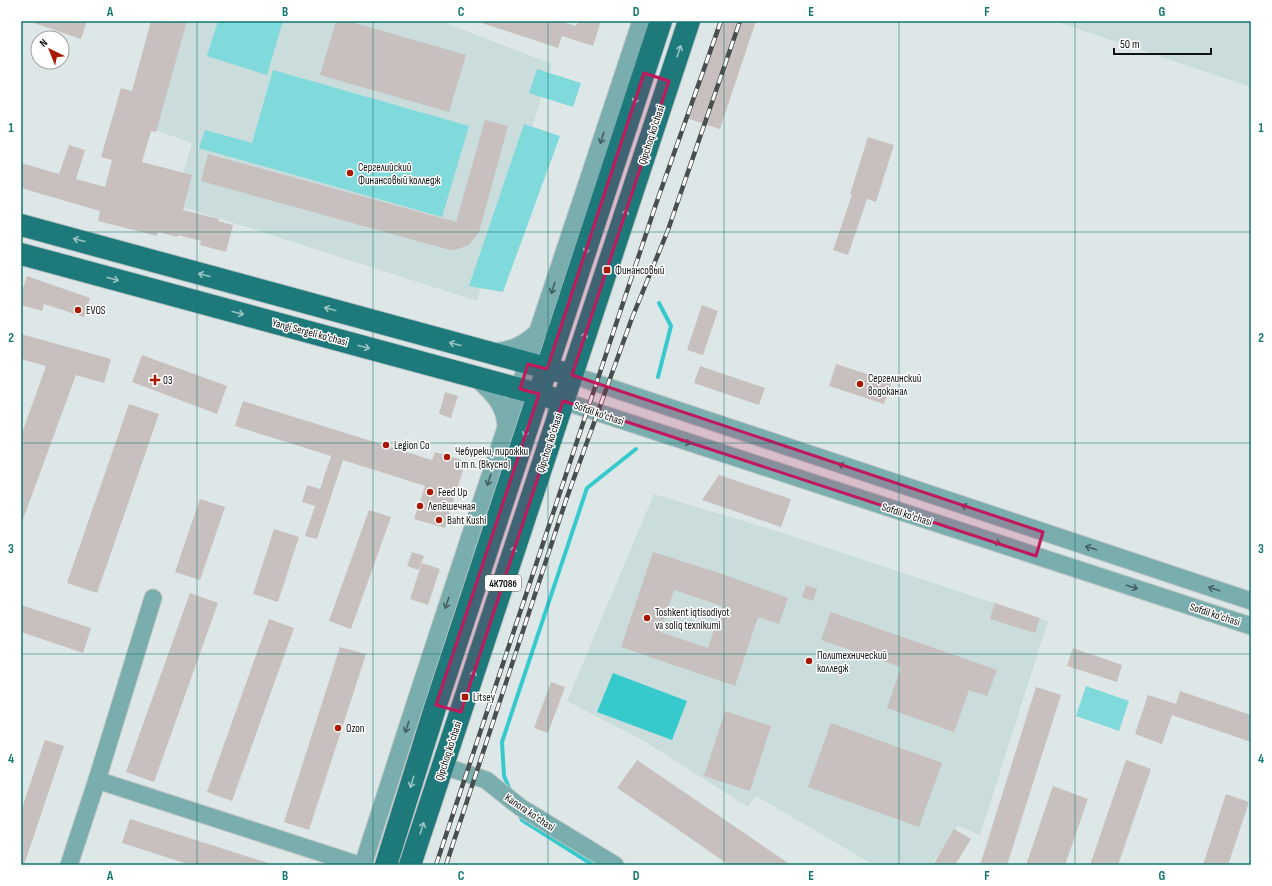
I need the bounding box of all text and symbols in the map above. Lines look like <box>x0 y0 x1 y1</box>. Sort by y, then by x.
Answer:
text: A <box>106 4 114 20</box>
text: B <box>282 4 288 20</box>
text: C <box>458 4 465 20</box>
text: D <box>633 4 640 20</box>
text: E <box>808 4 814 20</box>
text: F <box>984 4 990 20</box>
text: G <box>1159 4 1166 20</box>
north arrow <box>30 30 70 70</box>
scale bar <box>1114 30 1211 56</box>
text: N <box>37 36 50 50</box>
text: 50 m <box>1120 37 1140 52</box>
one-way arrow <box>676 45 683 58</box>
one-way arrow <box>632 91 639 104</box>
street label: Qipchoq ko'chasi <box>636 104 667 166</box>
text: 1 <box>8 120 14 136</box>
text: 1 <box>1258 120 1264 136</box>
one-way arrow <box>598 132 606 144</box>
place label: Сергелийский Финансовый колледж <box>358 161 441 187</box>
marker: Сергелийский Финансовый колледж <box>345 168 355 178</box>
one-way arrow <box>622 208 629 221</box>
one-way arrow <box>73 236 86 244</box>
one-way arrow <box>582 242 590 254</box>
place label: Финансовый <box>615 264 665 277</box>
marker: Финансовый <box>602 265 612 275</box>
one-way arrow <box>198 271 211 278</box>
one-way arrow <box>106 276 119 283</box>
one-way arrow <box>549 281 556 294</box>
place label: EVOS <box>86 304 106 317</box>
marker: EVOS <box>73 305 83 315</box>
one-way arrow <box>324 305 337 312</box>
one-way arrow <box>231 309 244 317</box>
street label: Yangi Sergeli ko'chasi <box>271 316 349 349</box>
text: 2 <box>8 330 14 346</box>
text: 2 <box>1258 330 1264 346</box>
one-way arrow <box>581 332 588 345</box>
one-way arrow <box>449 339 462 347</box>
one-way arrow <box>357 343 370 351</box>
place label: Сергелинский водоканал <box>868 372 922 398</box>
place label: 03 <box>163 374 173 387</box>
marker: 03 <box>150 375 160 385</box>
marker: Сергелинский водоканал <box>855 379 865 389</box>
street label: Sofdil ko'chasi <box>572 399 626 428</box>
street label: Qipchoq ko'chasi <box>534 412 565 474</box>
one-way arrow <box>522 425 530 437</box>
one-way arrow <box>679 438 691 446</box>
place label: Legion Co <box>394 439 430 452</box>
marker: Legion Co <box>381 440 391 450</box>
place label: Чебуреки, пирожки и т п. (Вкусно) <box>455 445 529 471</box>
marker: Чебуреки, пирожки и т п. (Вкусно) <box>442 452 452 462</box>
one-way arrow <box>838 462 851 469</box>
one-way arrow <box>485 473 492 486</box>
place label: Feed Up <box>438 486 467 499</box>
marker: Feed Up <box>425 487 435 497</box>
place label: Лепёшечная <box>427 500 475 513</box>
street label: Sofdil ko'chasi <box>880 500 934 529</box>
marker: Лепёшечная <box>415 501 425 511</box>
one-way arrow <box>961 503 974 510</box>
place label: Baht Kushi <box>447 514 486 527</box>
marker: Baht Kushi <box>434 515 444 525</box>
one-way arrow <box>989 539 1001 547</box>
text: 3 <box>8 541 14 557</box>
text: 3 <box>1258 541 1264 557</box>
one-way arrow <box>1084 544 1097 551</box>
one-way arrow <box>510 546 518 558</box>
road number: 4К708б <box>485 575 521 591</box>
one-way arrow <box>1126 584 1139 591</box>
one-way arrow <box>1208 585 1221 592</box>
one-way arrow <box>443 596 450 609</box>
street label: Sofdil ko'chasi <box>1188 600 1242 629</box>
place label: Toshkent iqtisodiyot va soliq texnikumi <box>655 606 730 632</box>
marker: Toshkent iqtisodiyot va soliq texnikumi <box>642 613 652 623</box>
place label: Политехнический колледж <box>817 649 887 675</box>
marker: Политехнический колледж <box>804 656 814 666</box>
one-way arrow <box>470 669 477 682</box>
place label: Litsey <box>473 691 496 704</box>
marker: Litsey <box>460 692 470 702</box>
one-way arrow <box>403 720 410 733</box>
street label: Qipchoq ko'chasi <box>433 720 464 782</box>
place label: Ozon <box>346 722 365 735</box>
marker: Ozon <box>333 723 343 733</box>
text: 4 <box>8 751 14 767</box>
text: 4 <box>1258 751 1264 767</box>
one-way arrow <box>408 775 415 788</box>
street label: Kanora ko'chasi <box>502 791 557 834</box>
one-way arrow <box>419 822 426 835</box>
text: A <box>106 868 114 884</box>
text: B <box>282 868 288 884</box>
text: C <box>458 868 465 884</box>
text: D <box>633 868 640 884</box>
text: E <box>808 868 814 884</box>
text: F <box>984 868 990 884</box>
text: G <box>1159 868 1166 884</box>

